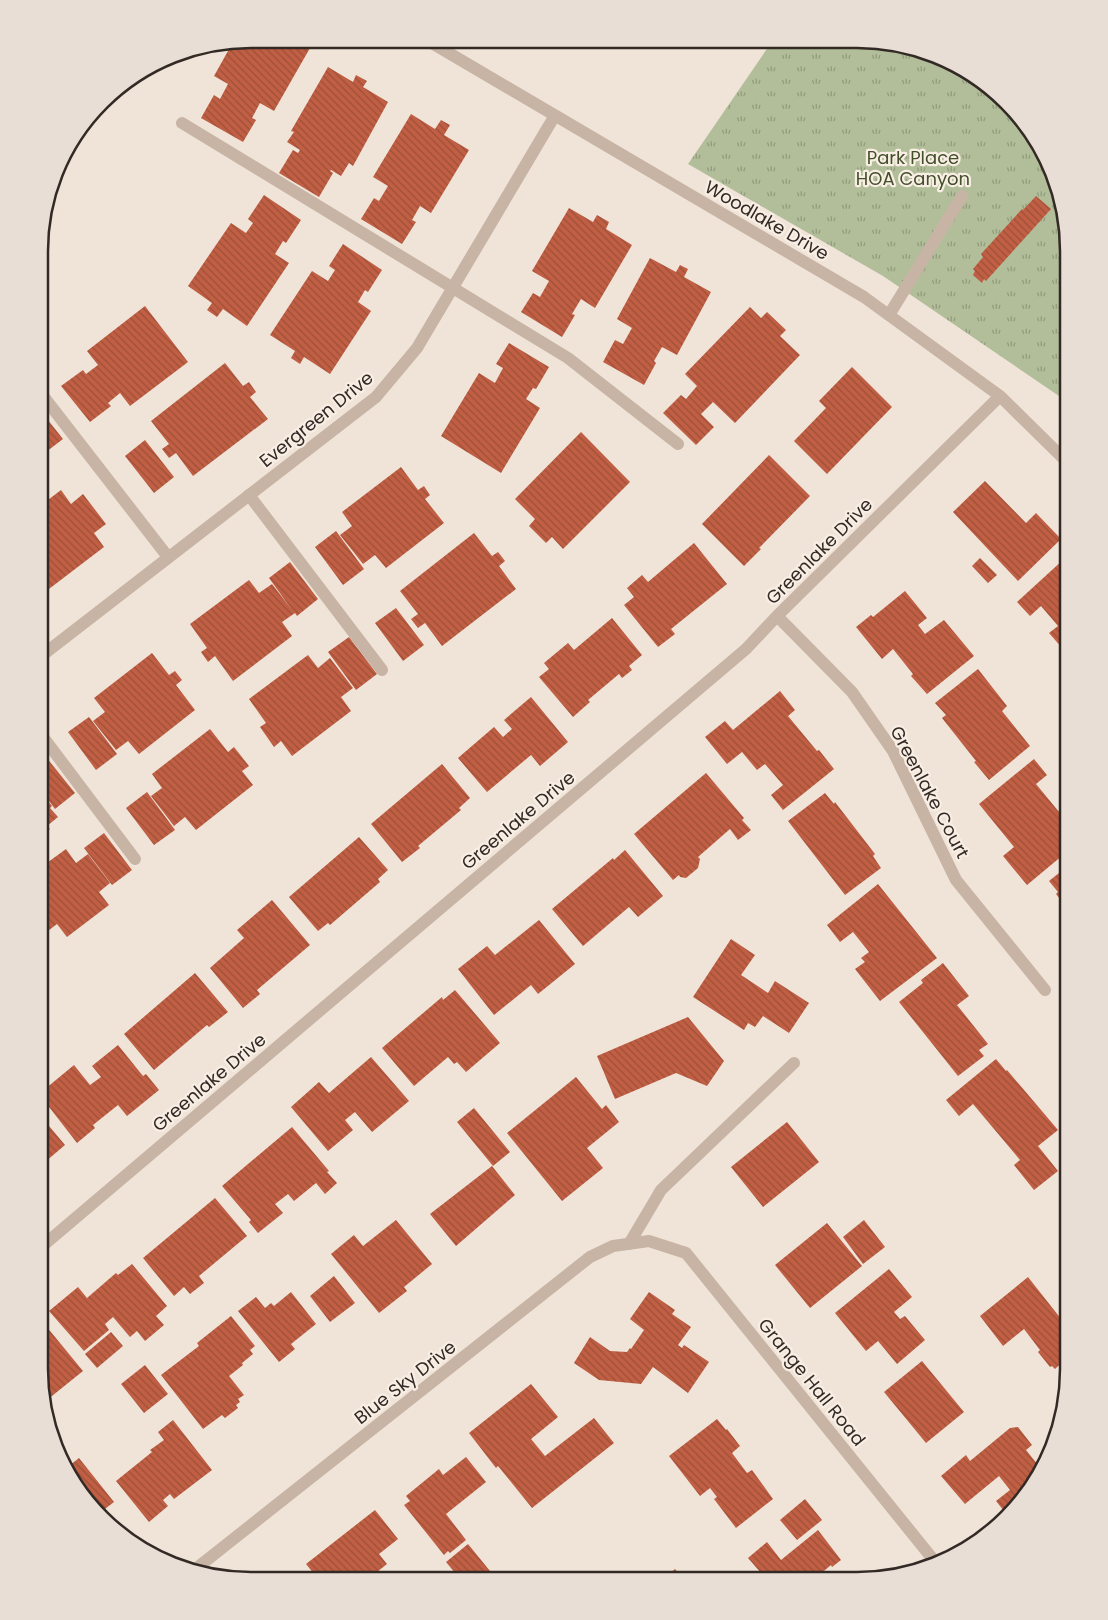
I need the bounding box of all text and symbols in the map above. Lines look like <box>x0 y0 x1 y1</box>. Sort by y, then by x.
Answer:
park label: Park Place HOA Canyon <box>856 145 970 191</box>
street label: Woodlake Drive <box>700 174 834 266</box>
street label: Evergreen Drive <box>254 365 378 473</box>
street label: Greenlake Drive <box>760 492 878 610</box>
street label: Greenlake Court <box>885 721 975 863</box>
street label: Greenlake Drive <box>456 765 580 875</box>
street label: Greenlake Drive <box>147 1027 271 1137</box>
street label: Grange Hall Road <box>753 1313 871 1451</box>
street label: Blue Sky Drive <box>349 1334 461 1430</box>

